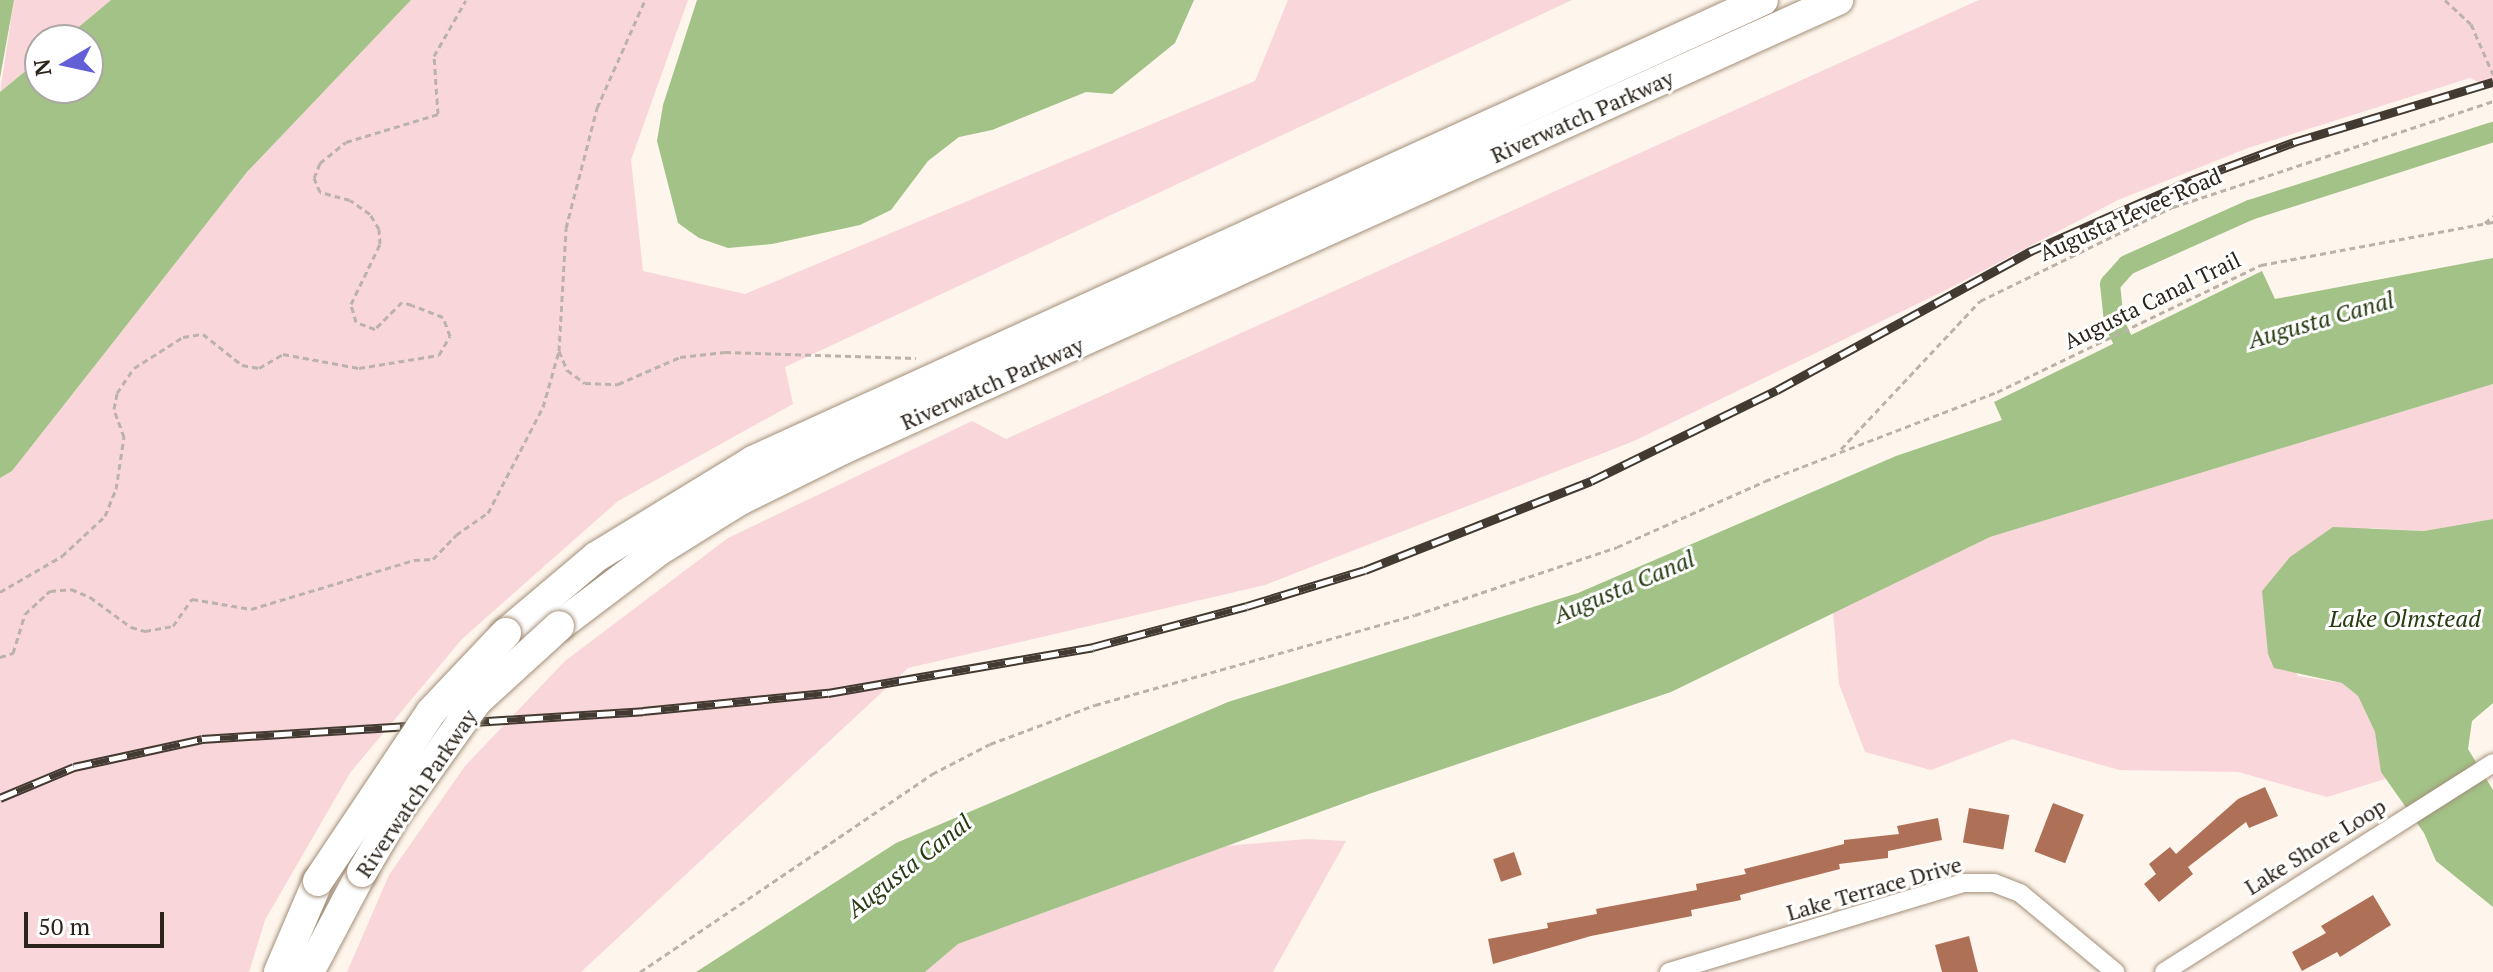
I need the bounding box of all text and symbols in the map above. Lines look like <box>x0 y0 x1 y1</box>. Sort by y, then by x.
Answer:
north arrow <box>24 24 104 104</box>
text: N <box>26 57 57 78</box>
street label: Riverwatch Parkway <box>1487 64 1677 168</box>
street label: Augusta Levee Road <box>2035 162 2225 266</box>
street label: Augusta Canal Trail <box>2059 246 2245 354</box>
water label: Augusta Canal <box>2245 285 2397 355</box>
street label: Riverwatch Parkway <box>897 331 1087 435</box>
water label: Augusta Canal <box>1549 544 1699 630</box>
water label: Lake Olmstead <box>2329 605 2481 633</box>
street label: Riverwatch Parkway <box>350 704 482 882</box>
street label: Lake Shore Loop <box>2240 792 2390 900</box>
water label: Augusta Canal <box>841 808 977 924</box>
street label: Lake Terrace Drive <box>1783 850 1965 926</box>
scale bar <box>28 896 168 946</box>
text: 50 m <box>38 910 90 942</box>

